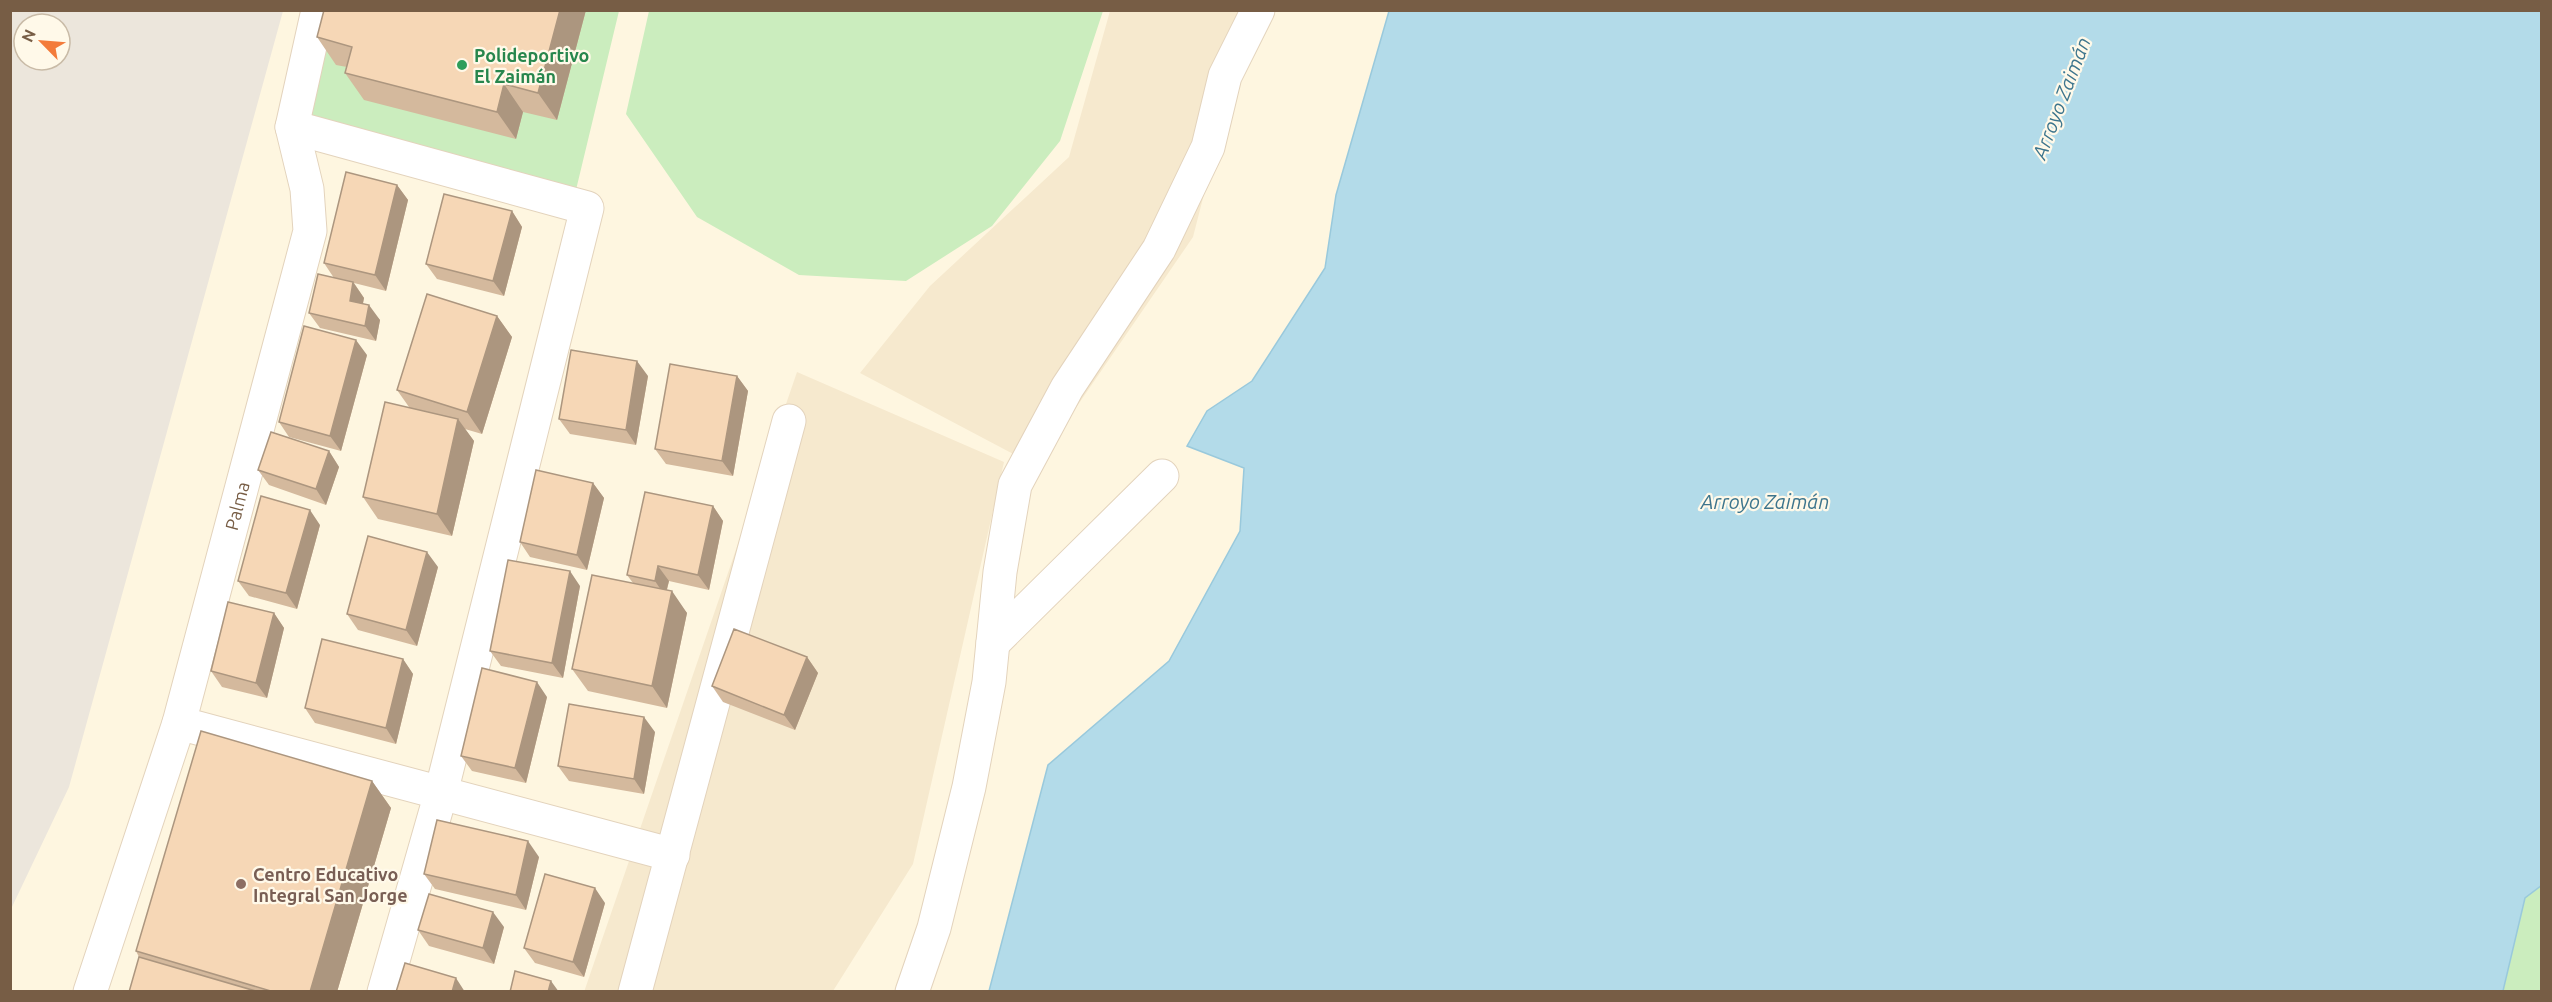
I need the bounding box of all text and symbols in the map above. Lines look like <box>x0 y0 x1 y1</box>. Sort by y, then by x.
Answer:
north arrow <box>12 12 72 72</box>
text: N <box>18 26 39 45</box>
water label: Arroyo Zaimán <box>2027 34 2095 163</box>
place label: Polideportivo El Zaimán <box>474 45 589 86</box>
marker: Polideportivo El Zaimán <box>455 58 469 72</box>
street label: Palma <box>221 479 253 532</box>
water label: Arroyo Zaimán <box>1700 490 1829 513</box>
place label: Centro Educativo Integral San Jorge <box>253 864 408 905</box>
marker: Centro Educativo Integral San Jorge <box>234 877 248 891</box>

